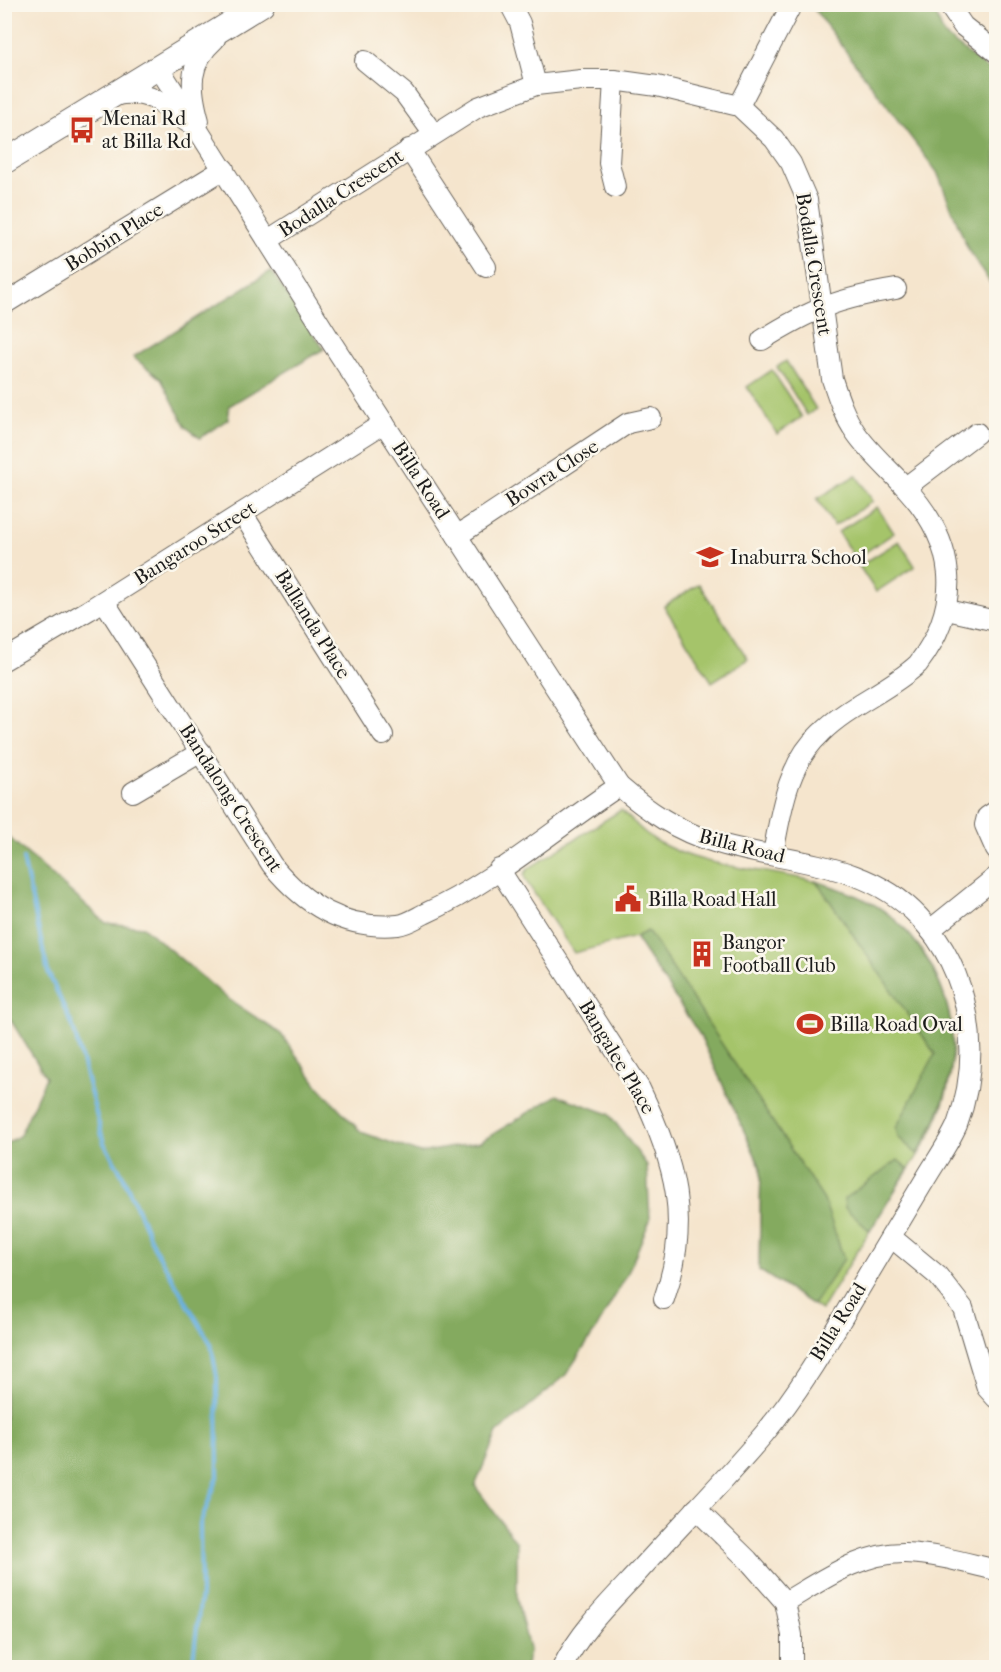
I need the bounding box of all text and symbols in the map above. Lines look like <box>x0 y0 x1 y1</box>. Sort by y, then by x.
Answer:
place label: Menai Rd at Billa Rd <box>102 107 193 153</box>
bus stop icon: Menai Rd at Billa Rd <box>67 115 97 145</box>
street label: Bodalla Crescent <box>274 144 408 242</box>
street label: Bodalla Crescent <box>791 191 837 337</box>
street label: Bobbin Place <box>61 198 167 276</box>
street label: Bowra Close <box>501 434 603 512</box>
street label: Billa Road <box>387 437 455 524</box>
street label: Bangaroo Street <box>130 496 260 590</box>
school or university icon: Inaburra School <box>695 542 725 572</box>
place label: Inaburra School <box>730 546 867 569</box>
street label: Ballanda Place <box>270 565 356 683</box>
street label: Bandalong Crescent <box>174 719 288 877</box>
street label: Billa Road <box>697 824 789 868</box>
public building icon: Billa Road Hall <box>613 884 643 914</box>
place label: Billa Road Hall <box>648 888 777 911</box>
place label: Bangor Football Club <box>722 931 836 977</box>
building icon: Bangor Football Club <box>687 939 717 969</box>
street label: Bangalee Place <box>574 996 660 1118</box>
sports icon: Billa Road Oval <box>795 1009 825 1039</box>
place label: Billa Road Oval <box>830 1013 963 1036</box>
street label: Billa Road <box>805 1278 872 1365</box>

